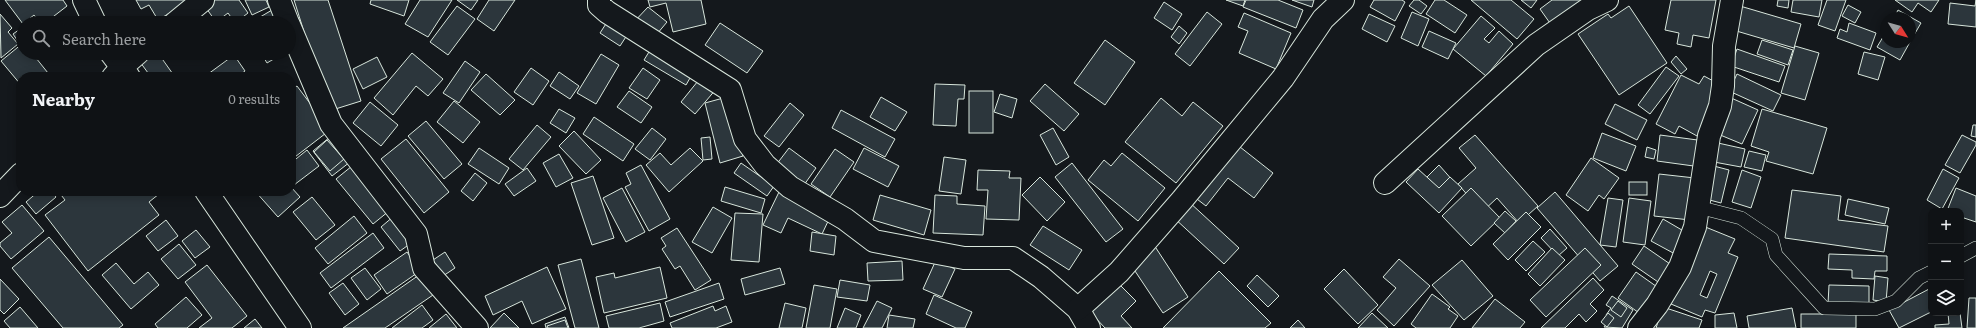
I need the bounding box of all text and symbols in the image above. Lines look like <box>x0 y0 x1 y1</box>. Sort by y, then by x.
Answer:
north arrow <box>1880 12 1916 48</box>
search box <box>16 16 296 60</box>
icon: search <box>30 27 52 49</box>
text: Search here <box>62 27 146 50</box>
text: Nearby <box>32 86 95 111</box>
text: 0 results <box>228 89 280 108</box>
map controls <box>1928 208 1964 316</box>
button: + <box>1928 208 1964 244</box>
button: − <box>1928 244 1964 280</box>
button: layers <box>1928 280 1964 316</box>

